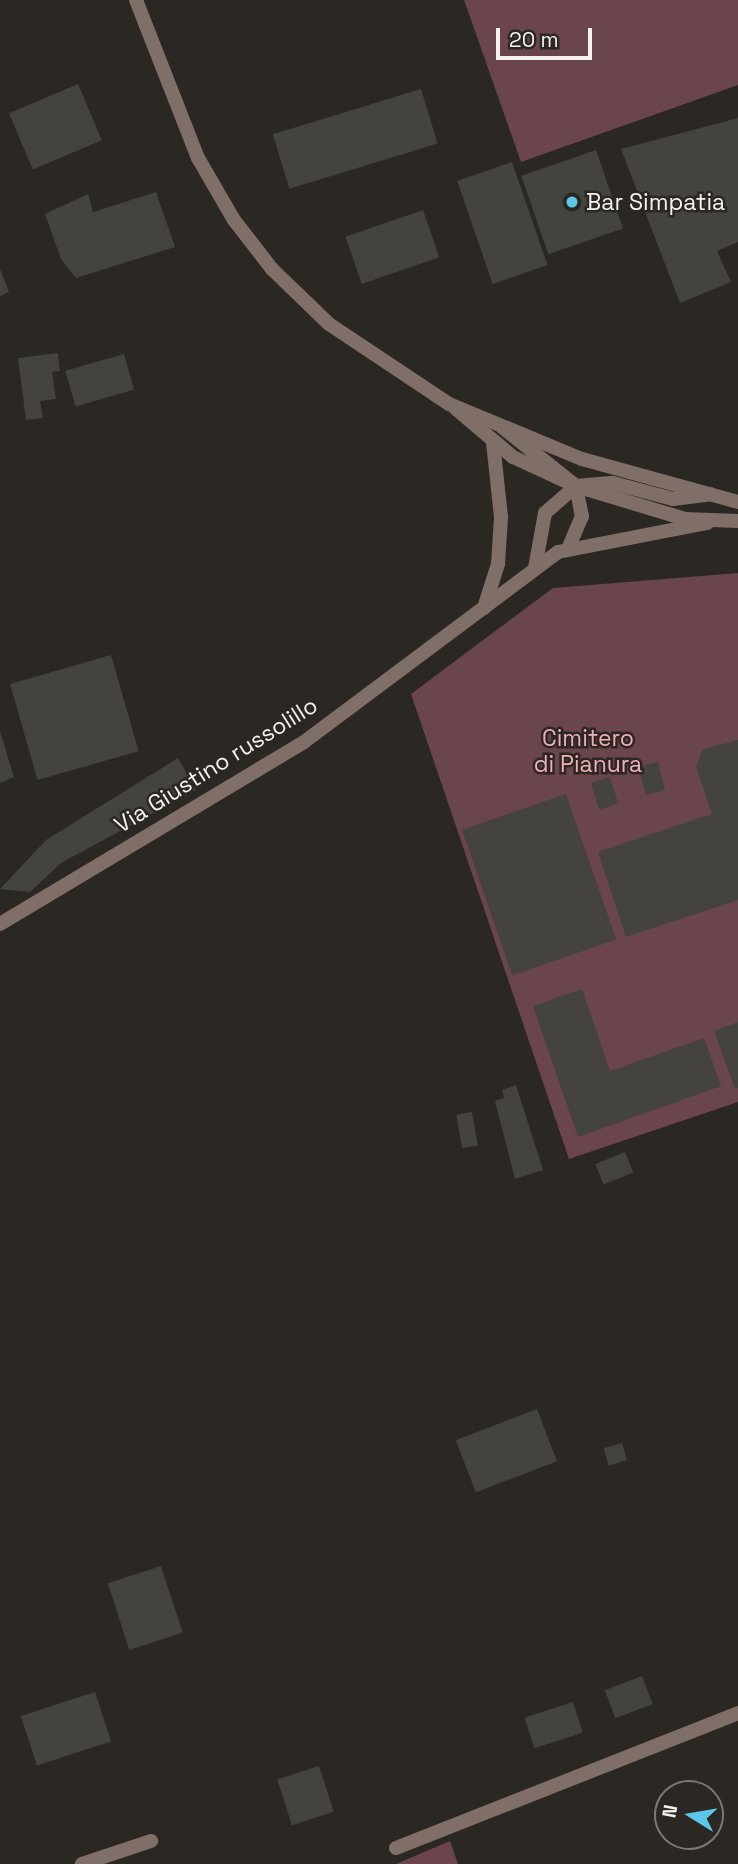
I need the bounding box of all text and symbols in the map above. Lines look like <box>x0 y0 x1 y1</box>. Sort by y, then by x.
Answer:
scale bar <box>500 14 596 58</box>
text: 20 m <box>509 26 559 53</box>
place label: Bar Simpatia <box>586 188 725 216</box>
marker: Bar Simpatia <box>564 194 580 210</box>
street label: Via Giustino russolillo <box>109 691 323 839</box>
park label: Cimitero di Pianura <box>534 724 642 778</box>
north arrow <box>654 1780 724 1850</box>
text: N <box>656 1803 683 1820</box>

